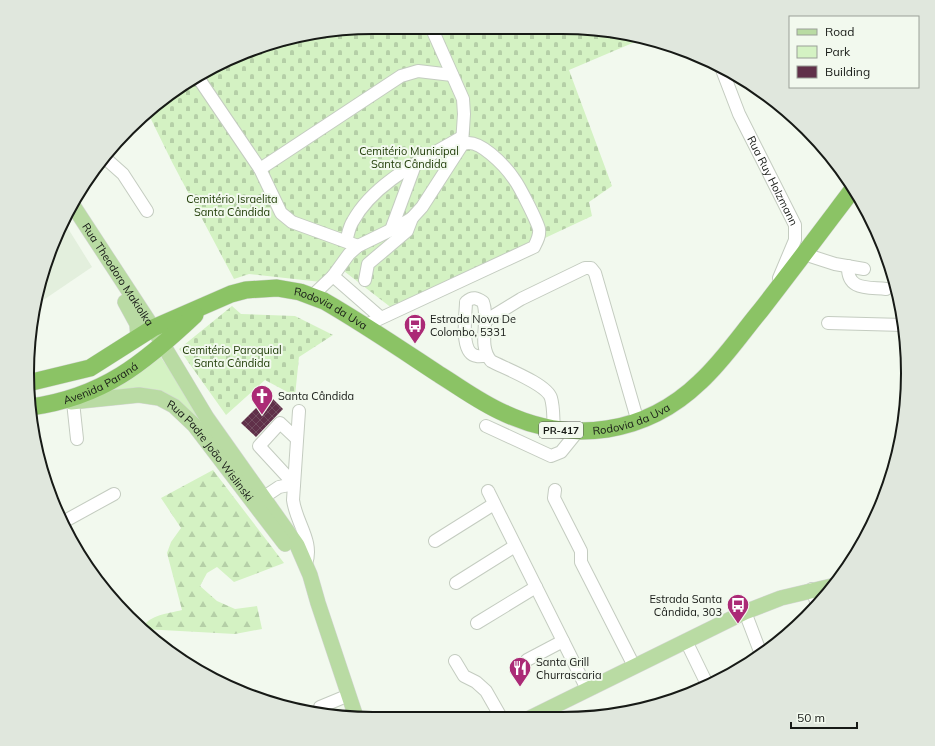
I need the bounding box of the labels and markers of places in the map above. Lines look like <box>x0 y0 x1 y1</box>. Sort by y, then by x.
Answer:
bus stop icon: Estrada Nova De Colombo, 5331 <box>402 312 428 345</box>
place label: Estrada Nova De Colombo, 5331 <box>430 312 516 339</box>
church icon: Santa Cândida <box>249 383 275 416</box>
place label: Santa Cândida <box>278 389 354 403</box>
place label: Estrada Santa Cândida, 303 <box>649 592 722 619</box>
bus stop icon: Estrada Santa Cândida, 303 <box>725 592 751 625</box>
restaurant icon: Santa Grill Churrascaria <box>507 655 533 688</box>
place label: Santa Grill Churrascaria <box>536 655 602 682</box>

